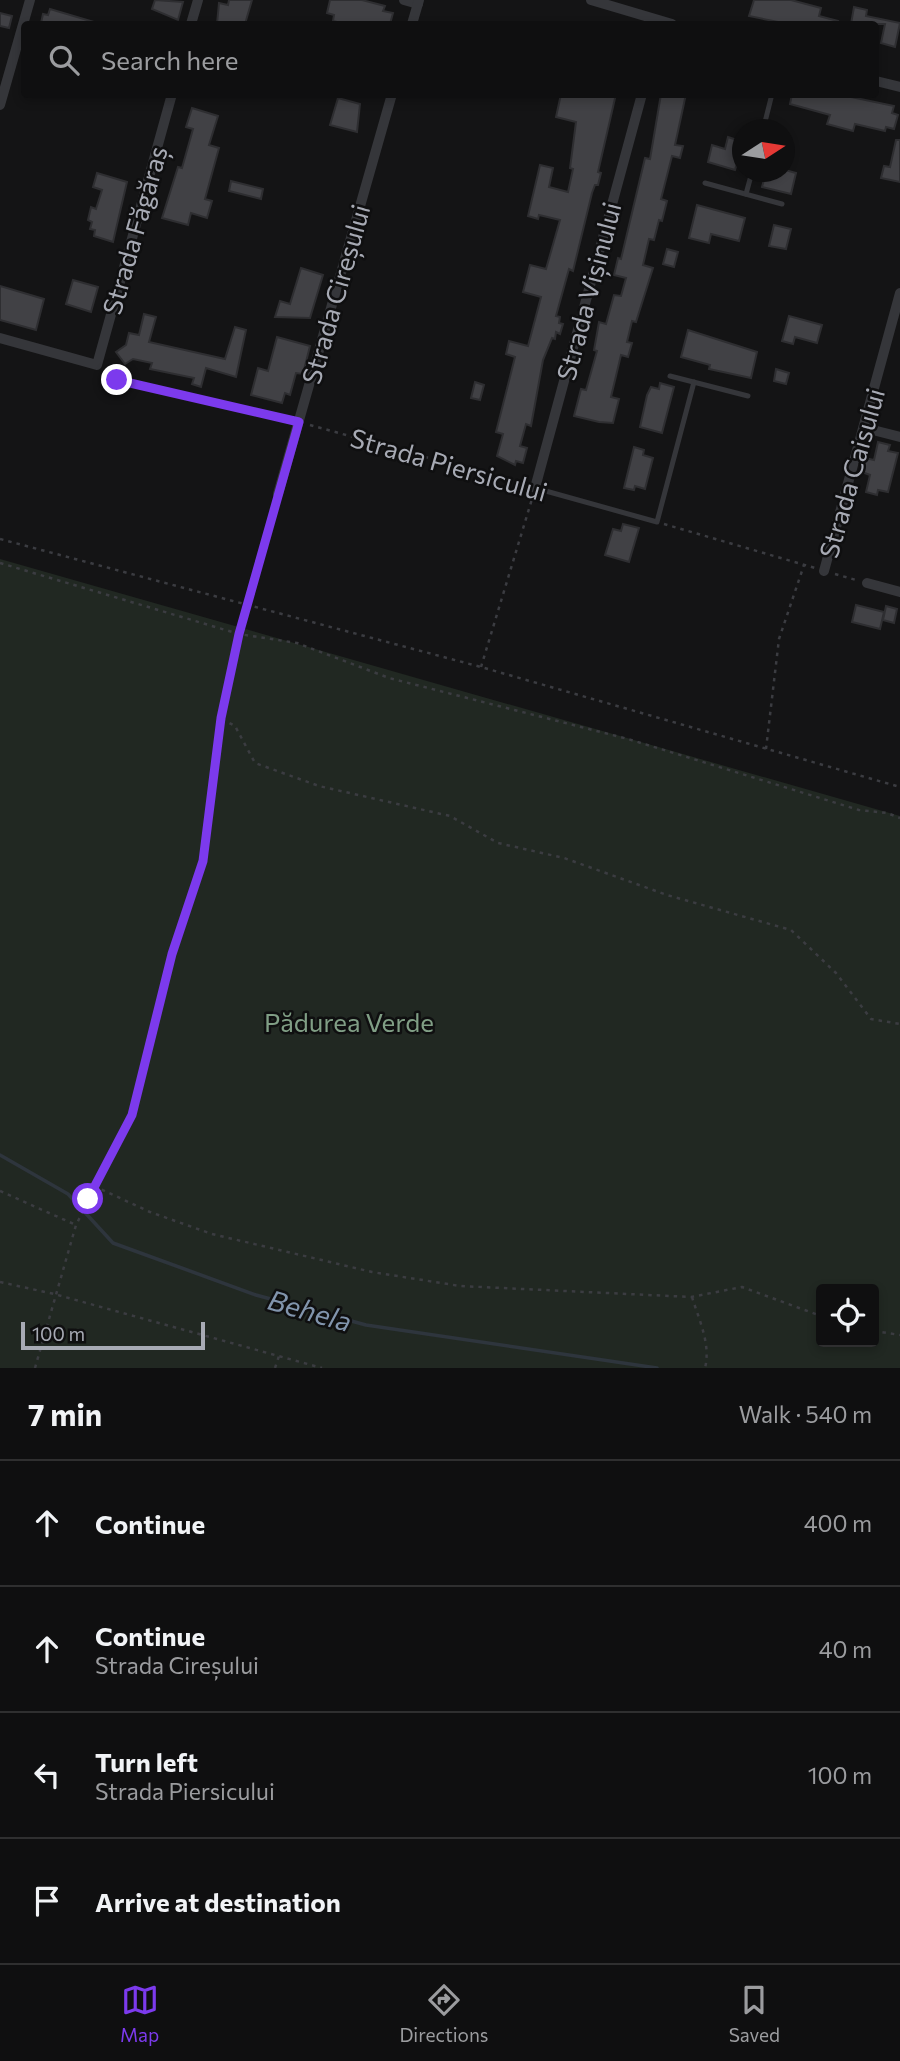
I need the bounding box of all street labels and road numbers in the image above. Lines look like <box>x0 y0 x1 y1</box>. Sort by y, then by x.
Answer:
street label: Strada Făgăraș <box>95 142 175 318</box>
street label: Strada Vișinului <box>549 198 629 384</box>
street label: Strada Cireșului <box>295 201 377 388</box>
street label: Strada Caisului <box>812 385 890 561</box>
street label: Strada Piersicului <box>347 421 551 507</box>

